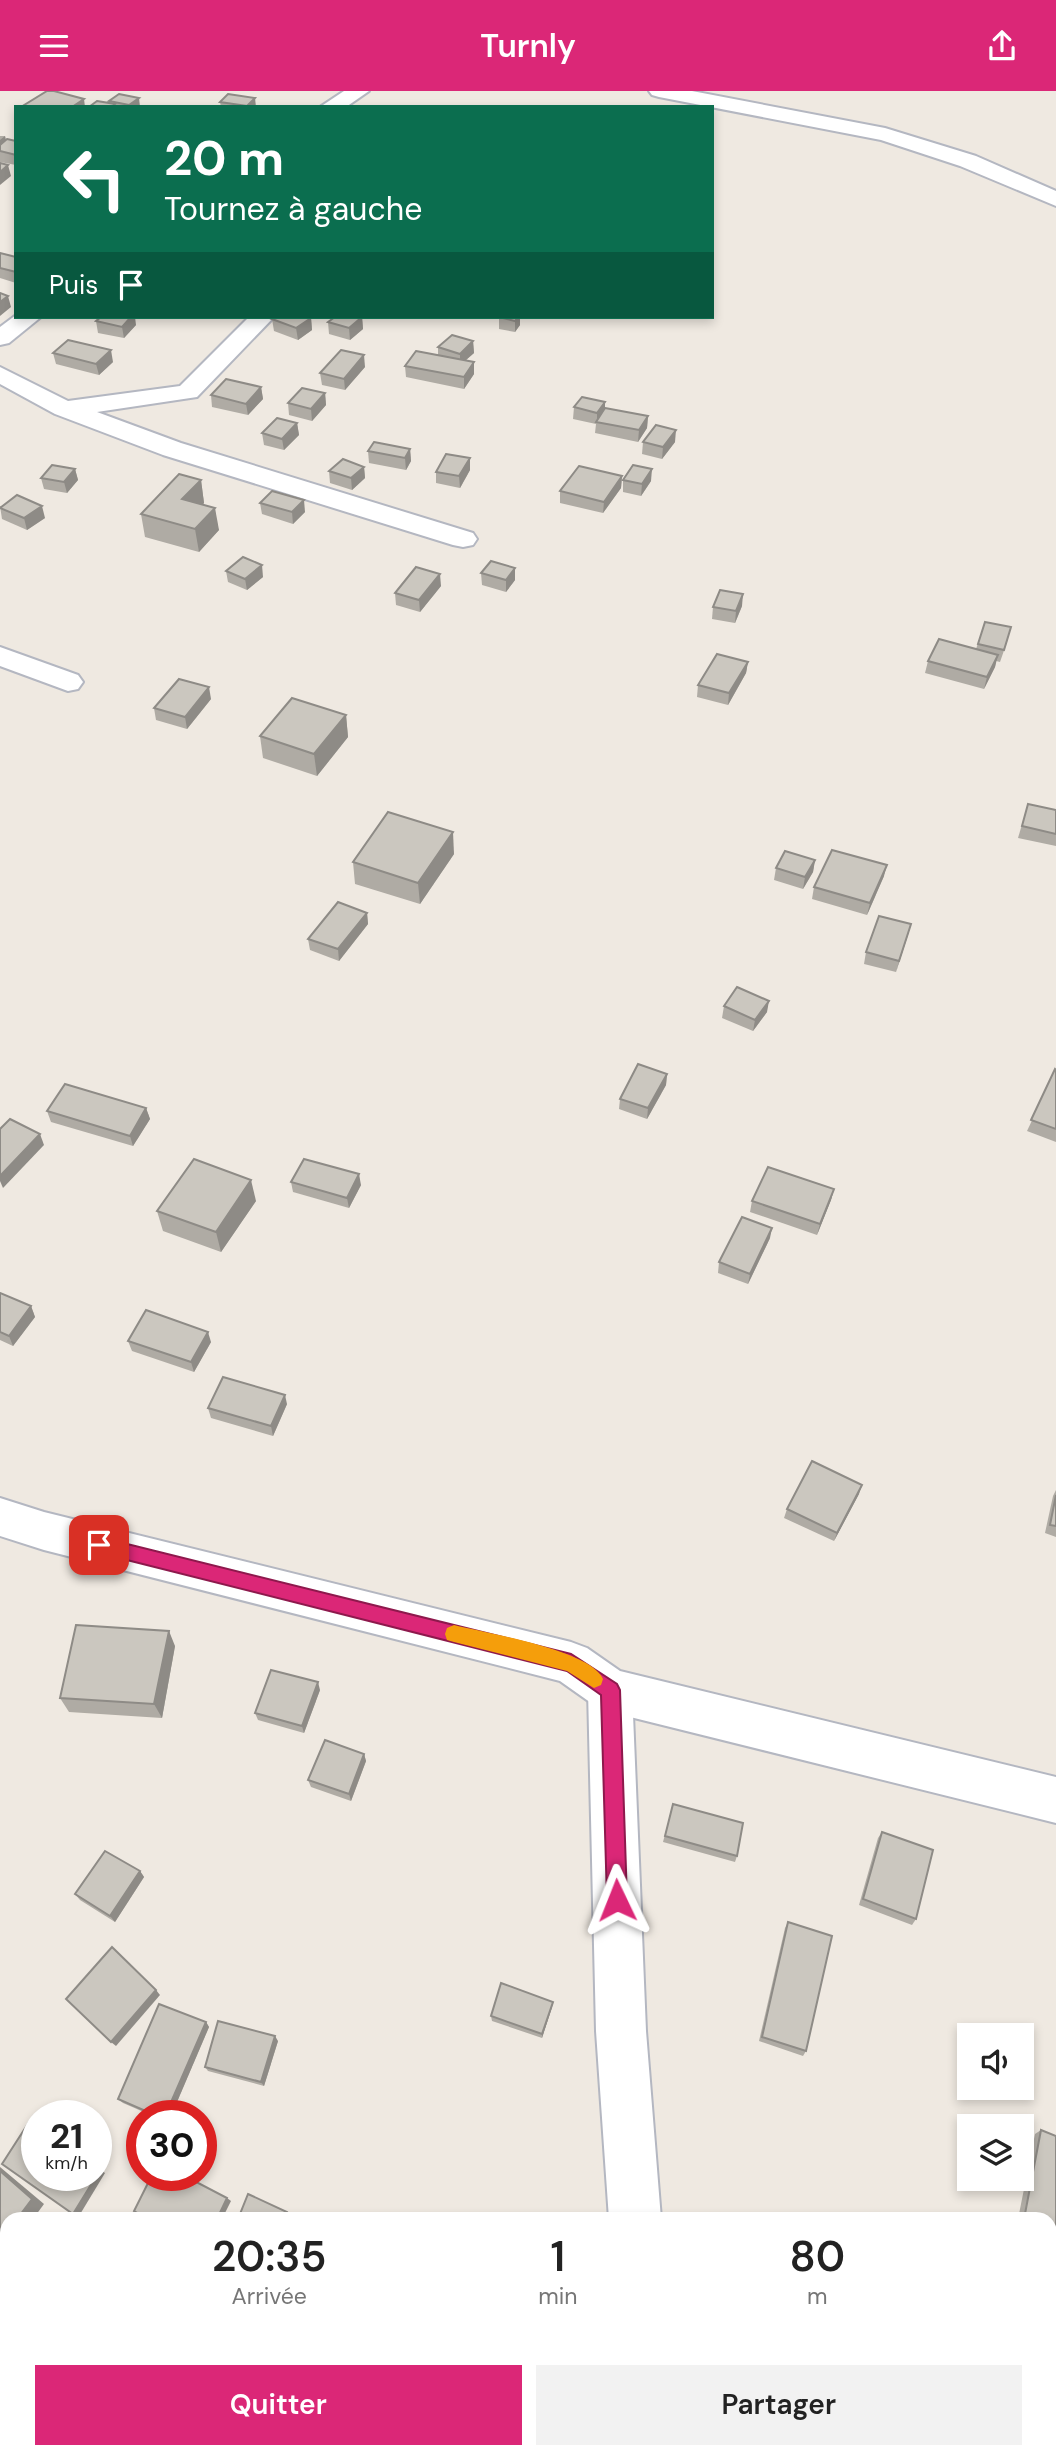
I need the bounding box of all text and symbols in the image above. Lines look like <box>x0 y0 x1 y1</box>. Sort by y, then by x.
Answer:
text: Turnly <box>480 25 576 67</box>
icon: menu <box>35 27 73 65</box>
icon: share <box>983 27 1021 65</box>
text: 20 m <box>164 126 284 190</box>
icon: left <box>49 133 140 224</box>
text: Tournez à gauche <box>164 188 422 230</box>
icon: arrive <box>112 266 150 304</box>
text: Puis <box>49 268 98 302</box>
pin <box>69 1515 129 1575</box>
icon: arrive <box>80 1526 118 1564</box>
position arrow <box>580 1863 654 1937</box>
map controls <box>957 2023 1034 2191</box>
button: sound <box>957 2023 1034 2100</box>
speed limit sign: 30 <box>126 2100 217 2191</box>
text: 21 <box>50 2113 83 2159</box>
button: layers <box>957 2114 1034 2191</box>
text: km/h <box>45 2151 88 2175</box>
text: 20:35 <box>212 2229 326 2284</box>
text: 1 <box>551 2229 565 2284</box>
text: 80 <box>789 2229 845 2284</box>
text: Arrivée <box>231 2281 307 2311</box>
text: min <box>538 2281 578 2311</box>
text: m <box>807 2281 827 2311</box>
button: Quitter <box>35 2365 522 2445</box>
button: Partager <box>536 2365 1022 2445</box>

